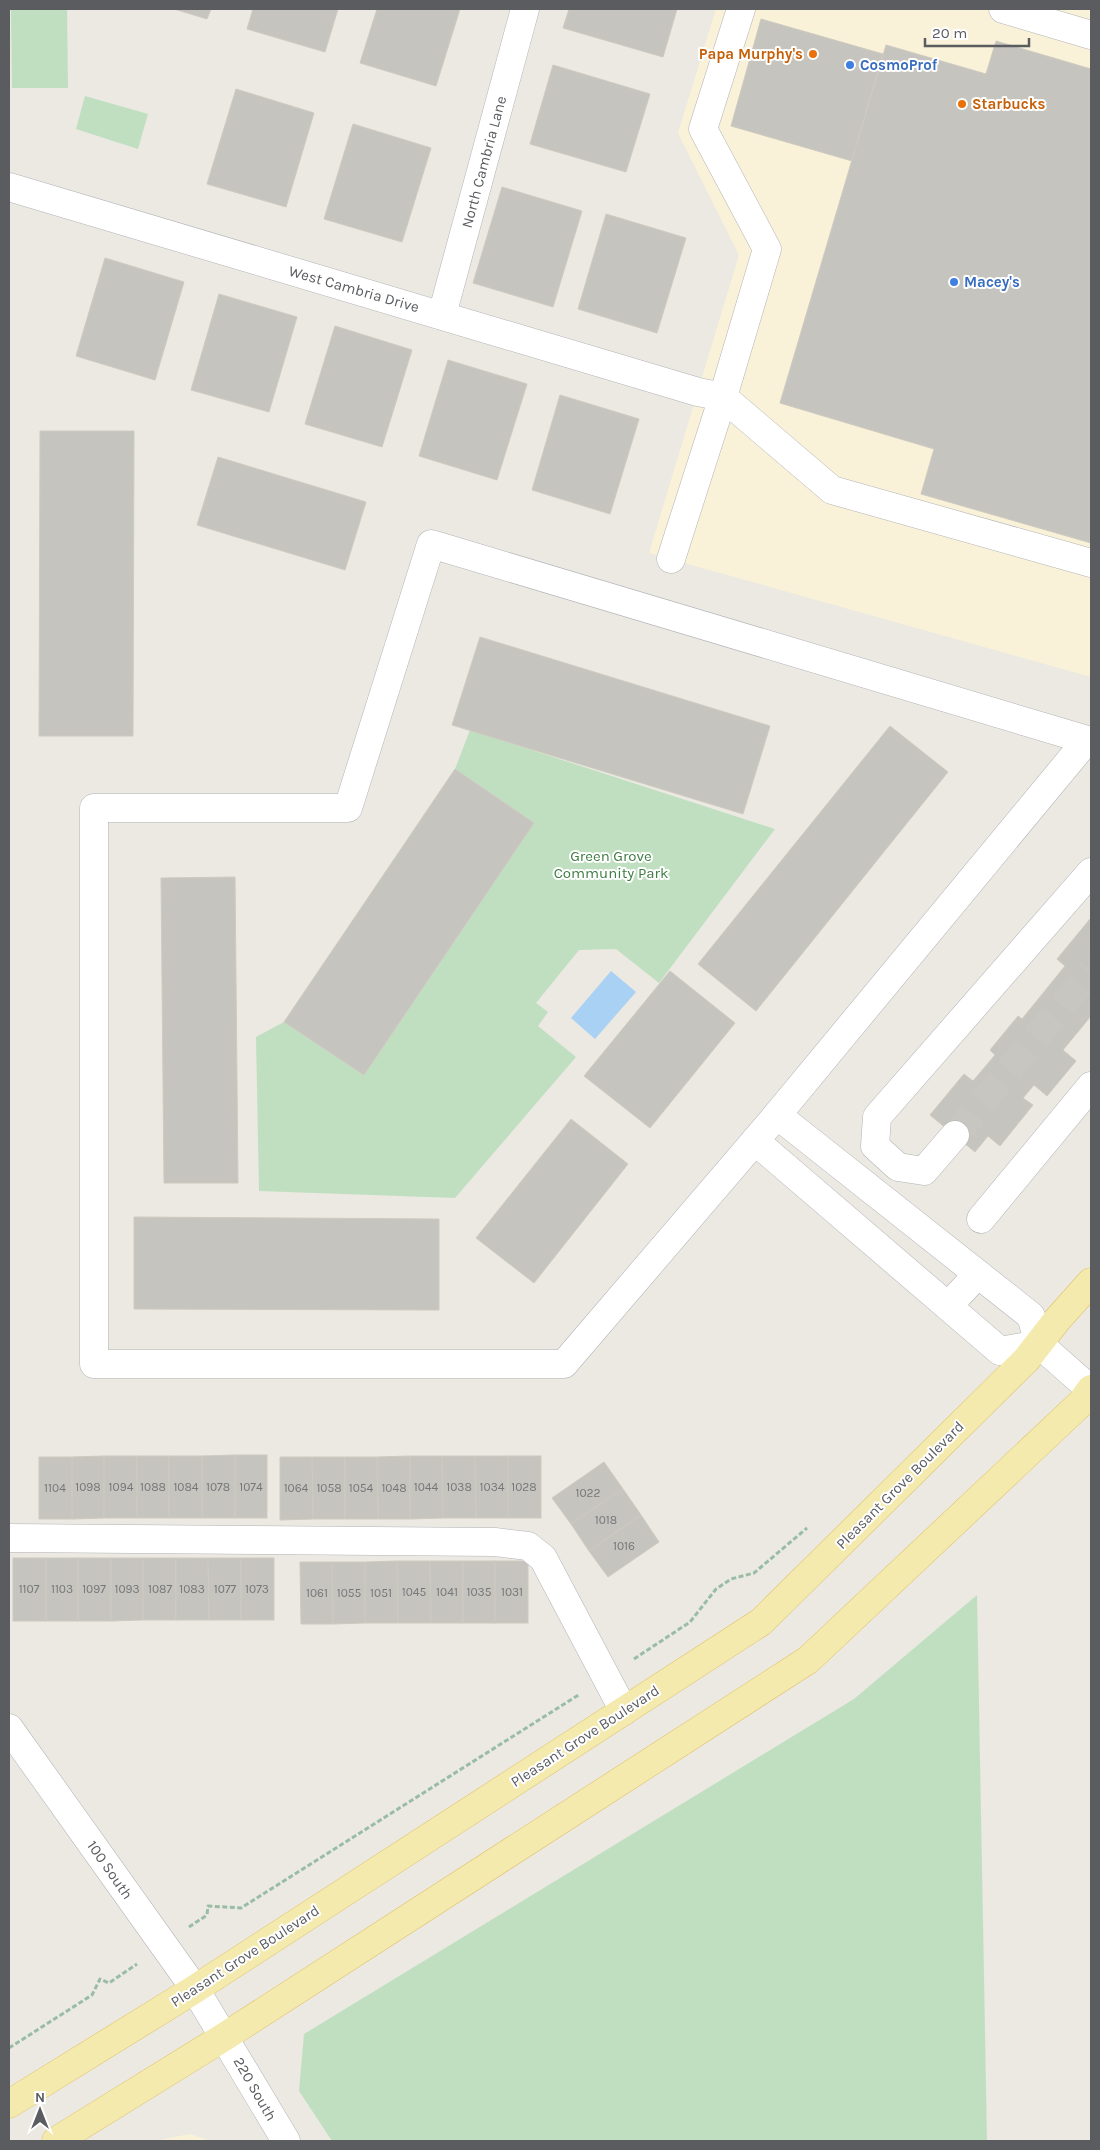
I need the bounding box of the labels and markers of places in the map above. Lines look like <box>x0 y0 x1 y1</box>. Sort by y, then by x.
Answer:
place label: Papa Murphy's <box>699 45 803 63</box>
marker: Papa Murphy's <box>807 48 819 60</box>
place label: CosmoProf <box>860 56 938 74</box>
marker: CosmoProf <box>844 59 856 71</box>
place label: Starbucks <box>972 95 1046 113</box>
marker: Starbucks <box>956 98 968 110</box>
place label: Macey's <box>964 273 1020 291</box>
marker: Macey's <box>948 276 960 288</box>

